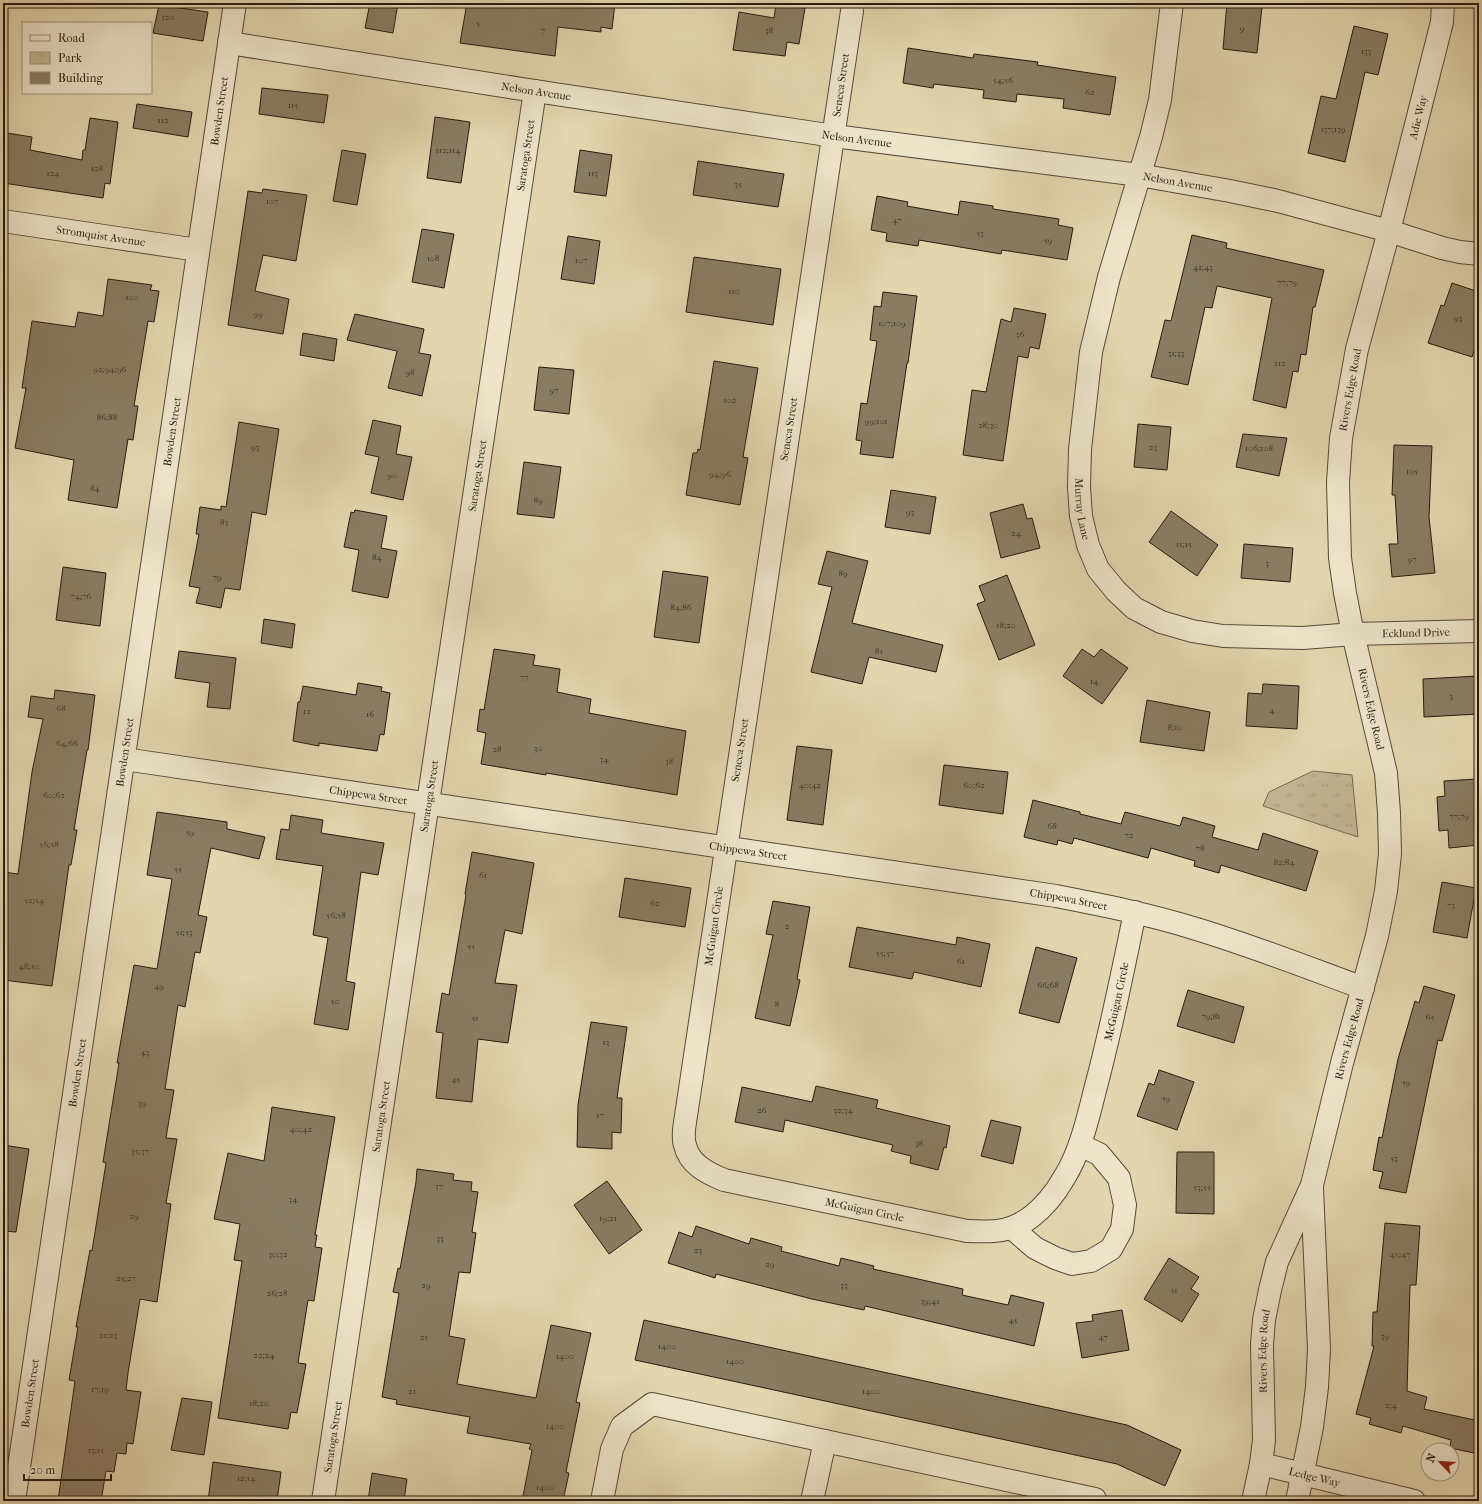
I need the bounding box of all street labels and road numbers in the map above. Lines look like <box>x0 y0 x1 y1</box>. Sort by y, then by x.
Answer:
street label: Seneca Street <box>830 52 852 118</box>
street label: Bowden Street <box>208 76 231 146</box>
street label: Nelson Avenue <box>500 79 573 103</box>
street label: Adie Way <box>1406 93 1430 142</box>
street label: Saratoga Street <box>514 118 537 192</box>
street label: Nelson Avenue <box>821 128 893 150</box>
street label: Nelson Avenue <box>1142 169 1214 194</box>
street label: Stromquist Avenue <box>55 223 147 249</box>
street label: Rivers Edge Road <box>1336 346 1364 432</box>
street label: Bowden Street <box>160 396 183 467</box>
street label: Seneca Street <box>778 396 800 462</box>
street label: Saratoga Street <box>465 439 489 512</box>
street label: Murray Lane <box>1072 478 1093 542</box>
street label: Ecklund Drive <box>1382 625 1451 640</box>
street label: Rivers Edge Road <box>1355 667 1387 752</box>
street label: Bowden Street <box>113 717 136 788</box>
street label: Seneca Street <box>729 717 751 783</box>
street label: Saratoga Street <box>417 759 441 833</box>
street label: Chippewa Street <box>328 783 408 807</box>
street label: Chippewa Street <box>708 839 788 863</box>
street label: McGuigan Circle <box>702 885 726 967</box>
street label: Chippewa Street <box>1029 886 1109 913</box>
street label: McGuigan Circle <box>1101 960 1131 1042</box>
street label: Rivers Edge Road <box>1332 996 1366 1081</box>
street label: Bowden Street <box>66 1037 89 1108</box>
street label: Saratoga Street <box>369 1079 393 1153</box>
street label: McGuigan Circle <box>824 1195 906 1224</box>
street label: Rivers Edge Road <box>1255 1307 1273 1393</box>
street label: Bowden Street <box>18 1358 41 1429</box>
street label: Saratoga Street <box>321 1400 344 1474</box>
street label: Ledge Way <box>1287 1464 1343 1490</box>

